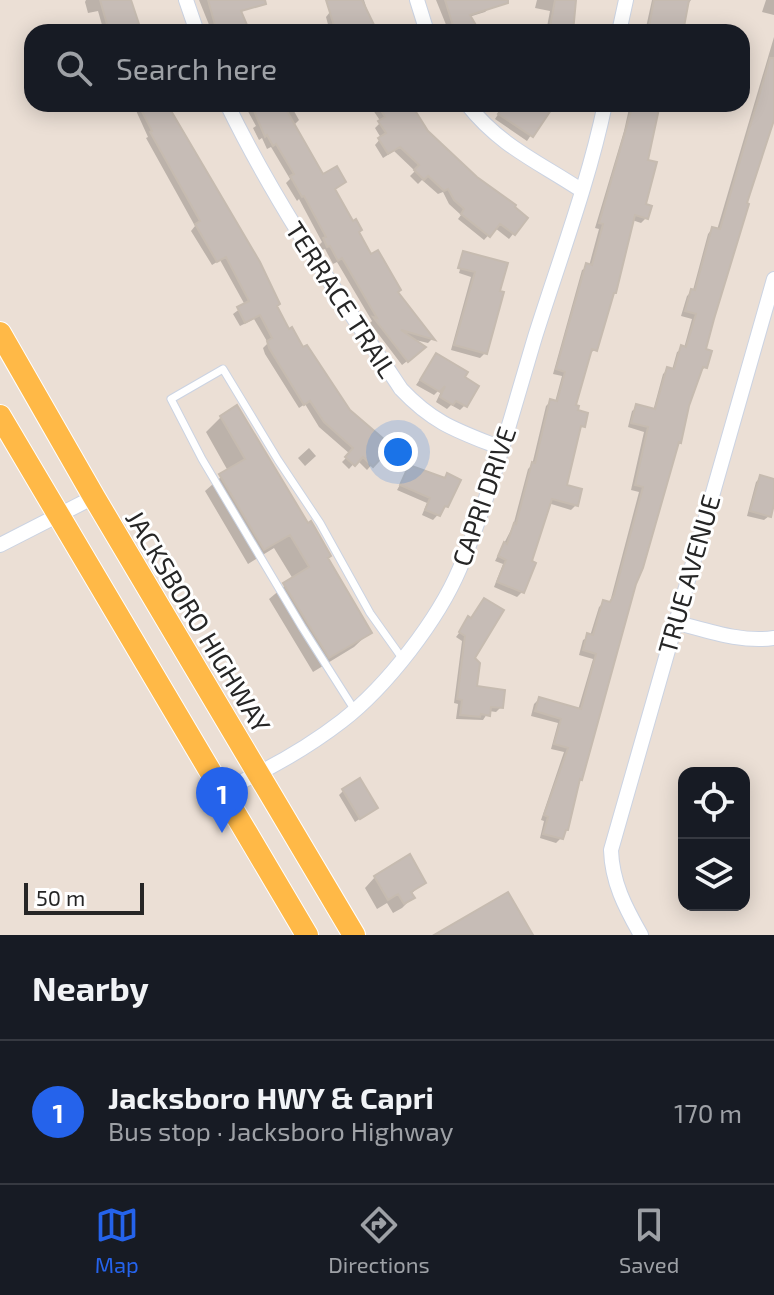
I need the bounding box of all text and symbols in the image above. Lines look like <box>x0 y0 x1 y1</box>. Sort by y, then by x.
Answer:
search box <box>24 24 750 112</box>
icon: search <box>52 46 96 90</box>
text: Search here <box>116 50 277 86</box>
street label: TERRACE TRAIL <box>280 215 404 383</box>
street label: CAPRI DRIVE <box>445 422 521 570</box>
your location <box>378 432 418 472</box>
street label: TRUE AVENUE <box>650 491 726 657</box>
street label: JACKSBORO HIGHWAY <box>120 504 278 738</box>
pin: 1 <box>196 767 248 833</box>
map controls <box>678 767 750 911</box>
button: locate <box>678 767 750 839</box>
button: layers <box>678 839 750 911</box>
scale bar <box>24 879 144 915</box>
text: 50 m <box>36 884 85 910</box>
text: Nearby <box>32 967 149 1008</box>
text: Jacksboro HWY & Capri <box>108 1079 434 1115</box>
text: 1 <box>52 1097 64 1128</box>
text: 170 m <box>674 1097 742 1128</box>
text: Bus stop · Jacksboro Highway <box>108 1115 453 1146</box>
tab: Map <box>95 1203 139 1277</box>
tab: Directions <box>328 1203 430 1277</box>
tab: Saved <box>619 1203 679 1277</box>

